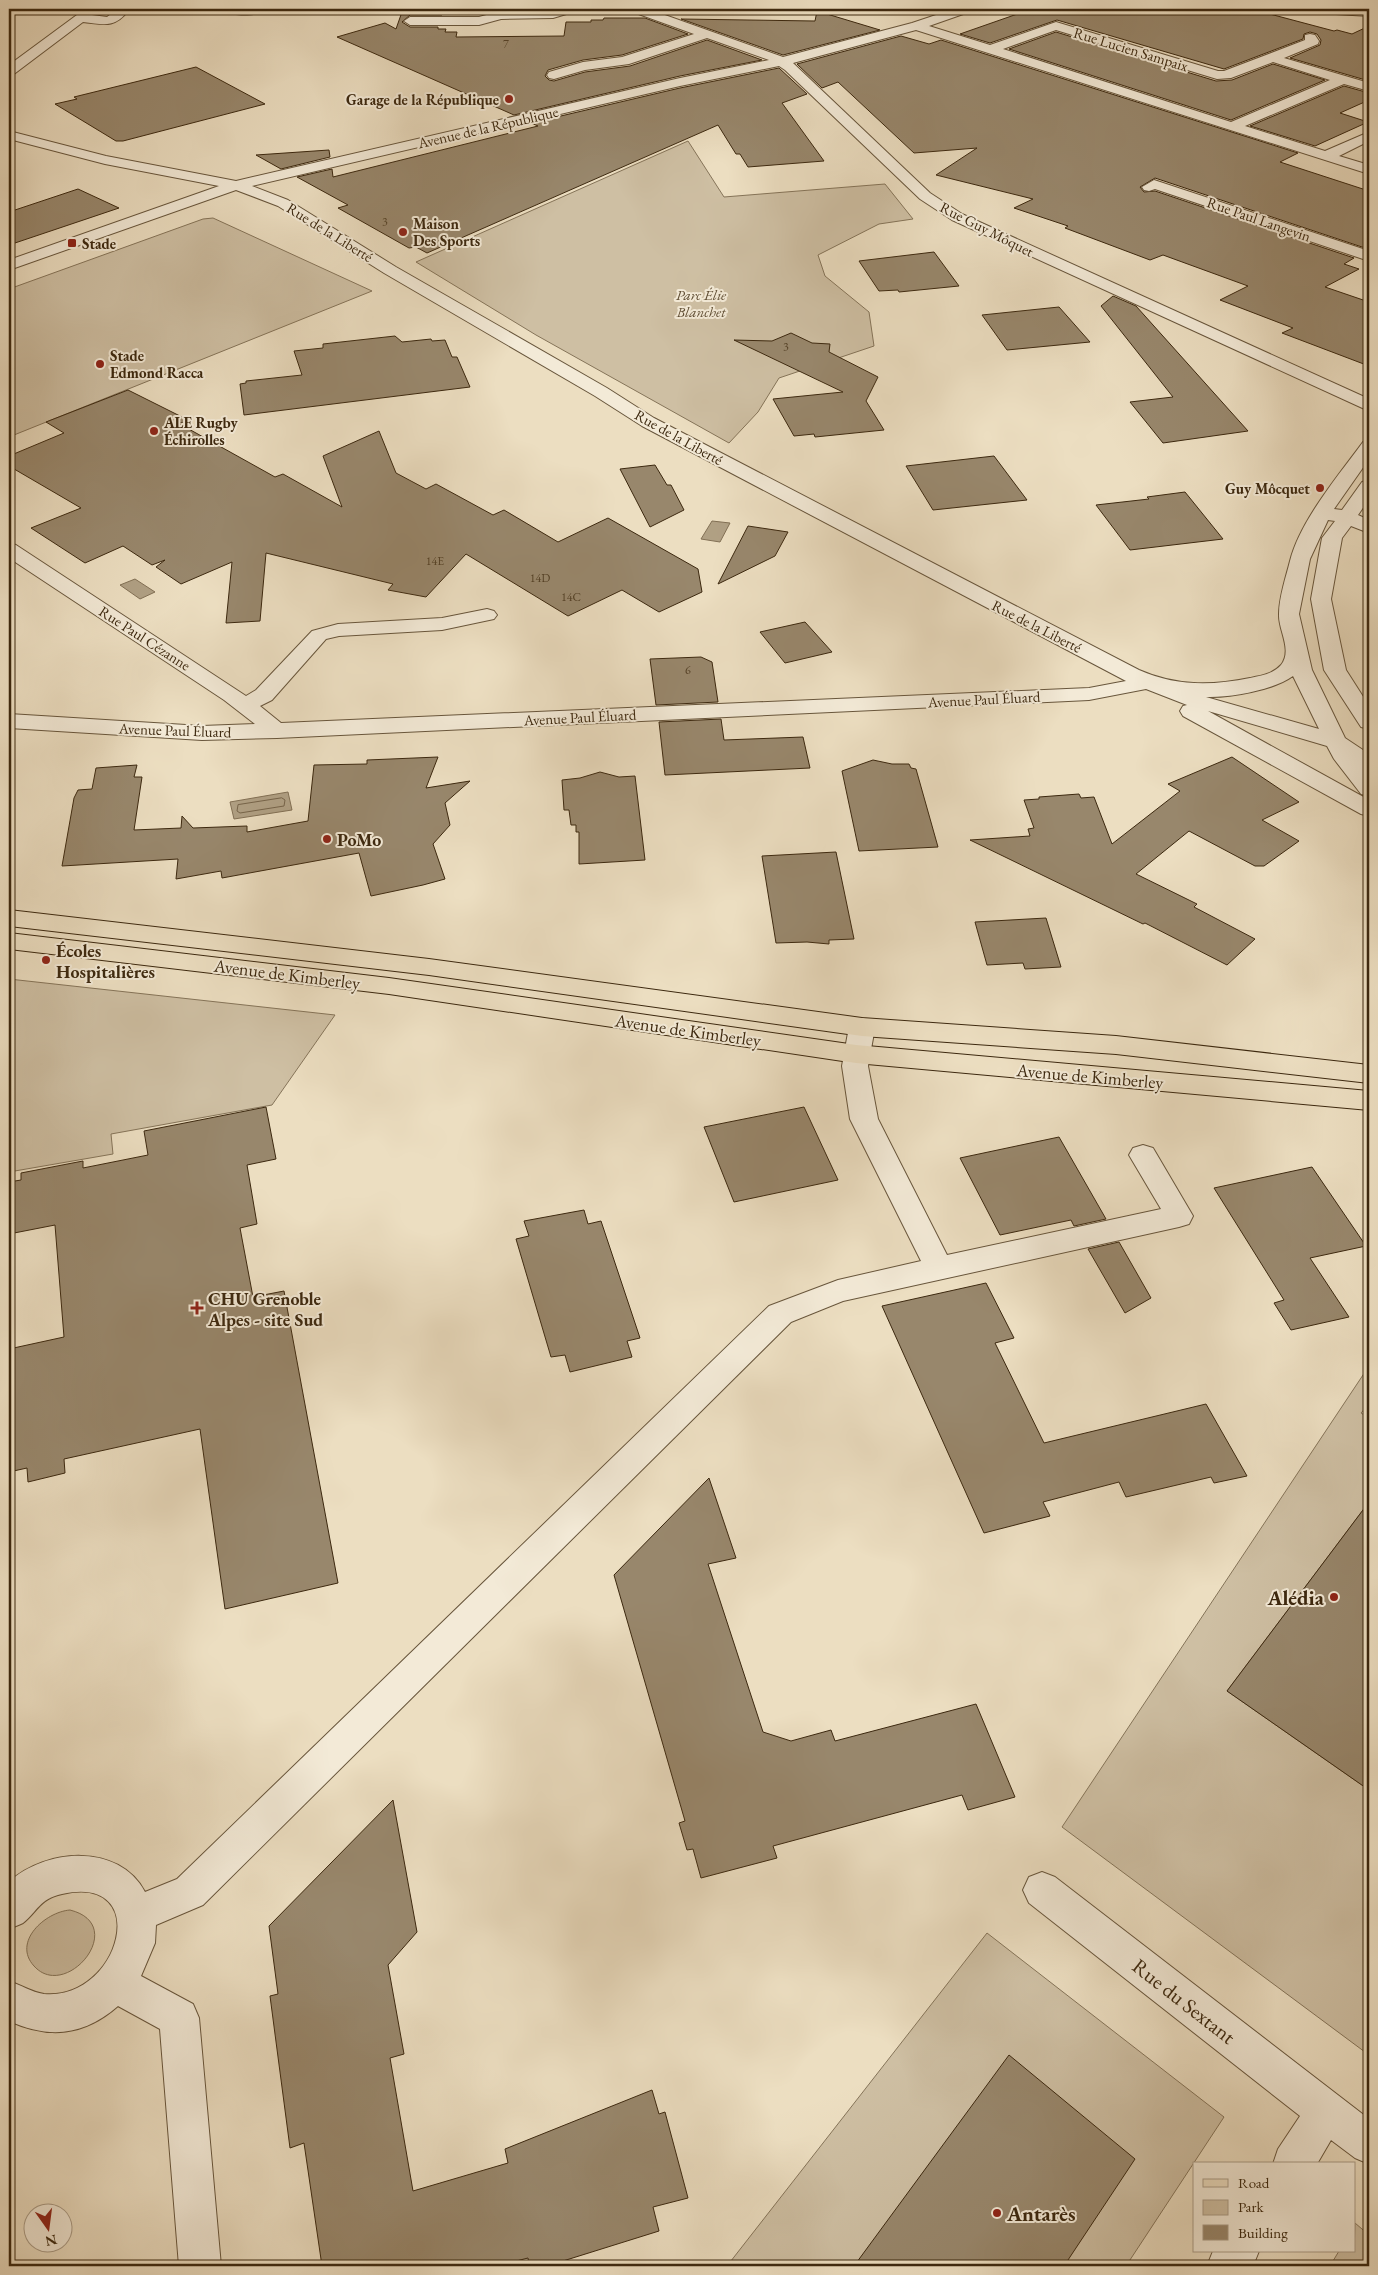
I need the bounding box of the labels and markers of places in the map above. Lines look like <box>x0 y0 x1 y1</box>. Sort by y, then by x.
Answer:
place label: Garage de la République <box>346 90 499 109</box>
marker: Garage de la République <box>503 93 515 105</box>
place label: Maison Des Sports <box>413 214 480 250</box>
marker: Maison Des Sports <box>397 226 409 238</box>
place label: Stade <box>82 234 116 253</box>
marker: Stade <box>66 237 78 249</box>
place label: Stade Edmond Racca <box>110 346 204 382</box>
marker: Stade Edmond Racca <box>94 358 106 370</box>
place label: ALE Rugby Échirolles <box>163 413 238 449</box>
marker: ALE Rugby Échirolles <box>148 425 160 437</box>
place label: Guy Môcquet <box>1225 479 1310 498</box>
marker: Guy Môcquet <box>1314 482 1326 494</box>
place label: PoMo <box>337 828 381 851</box>
marker: PoMo <box>321 833 333 845</box>
place label: Écoles Hospitalières <box>56 939 155 983</box>
marker: Écoles Hospitalières <box>40 954 52 966</box>
place label: CHU Grenoble Alpes - site Sud <box>207 1287 323 1331</box>
marker: CHU Grenoble Alpes - site Sud <box>190 1301 204 1315</box>
place label: Alédia <box>1267 1584 1325 1611</box>
marker: Alédia <box>1328 1591 1340 1603</box>
place label: Antarès <box>1006 2200 1076 2227</box>
marker: Antarès <box>991 2207 1003 2219</box>

